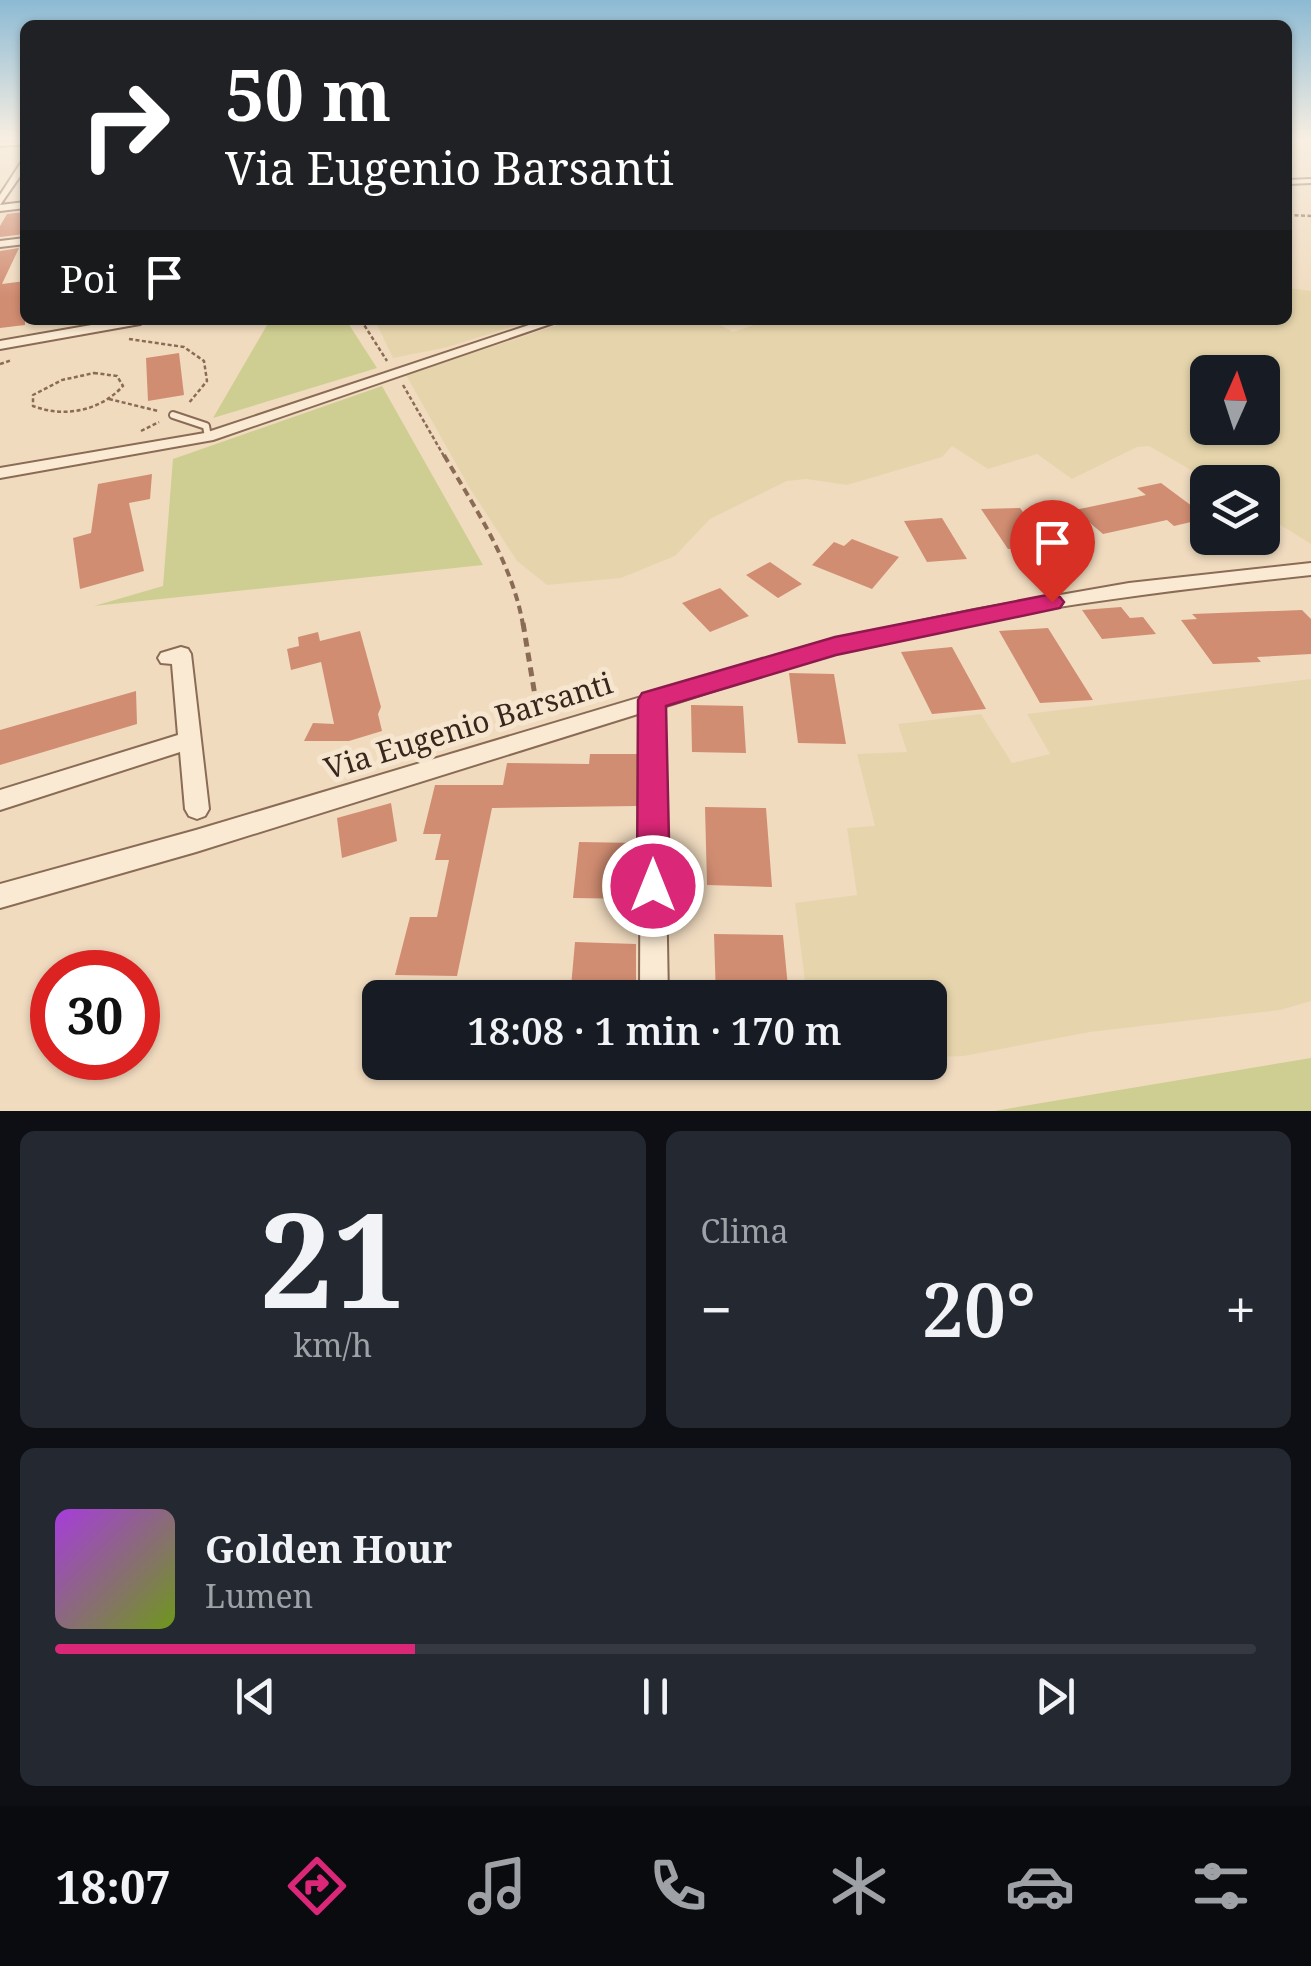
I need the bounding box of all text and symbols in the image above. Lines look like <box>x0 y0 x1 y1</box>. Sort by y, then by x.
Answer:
text: 50 m <box>225 46 391 142</box>
icon: right <box>60 60 190 190</box>
text: Via Eugenio Barsanti <box>225 137 674 198</box>
icon: arrive <box>137 250 192 305</box>
text: Poi <box>60 252 117 304</box>
north arrow <box>1190 355 1280 445</box>
map controls <box>1190 355 1280 555</box>
button: layers <box>1190 465 1280 555</box>
pin <box>1010 500 1095 603</box>
icon: arrive <box>1025 515 1080 570</box>
street label: Via Eugenio Barsanti <box>319 662 617 788</box>
position arrow <box>601 834 705 938</box>
speed limit sign: 30 <box>30 950 160 1080</box>
text: 18:08 · 1 min · 170 m <box>467 1004 842 1056</box>
text: 21 <box>259 1169 406 1346</box>
text: Clima <box>701 1209 789 1252</box>
text: 20° <box>922 1257 1036 1359</box>
text: − <box>701 1271 732 1346</box>
text: + <box>1225 1271 1256 1346</box>
text: km/h <box>294 1323 372 1366</box>
text: Golden Hour <box>205 1522 452 1574</box>
text: Lumen <box>205 1574 313 1617</box>
icon: previous <box>228 1669 283 1724</box>
icon: pause <box>628 1669 683 1724</box>
icon: next <box>1028 1669 1083 1724</box>
icon: directions <box>282 1851 352 1921</box>
icon: music <box>462 1851 532 1921</box>
icon: phone <box>643 1851 713 1921</box>
icon: climate <box>824 1851 894 1921</box>
icon: car <box>1005 1851 1075 1921</box>
icon: filters <box>1186 1851 1256 1921</box>
text: 18:07 <box>55 1856 171 1917</box>

